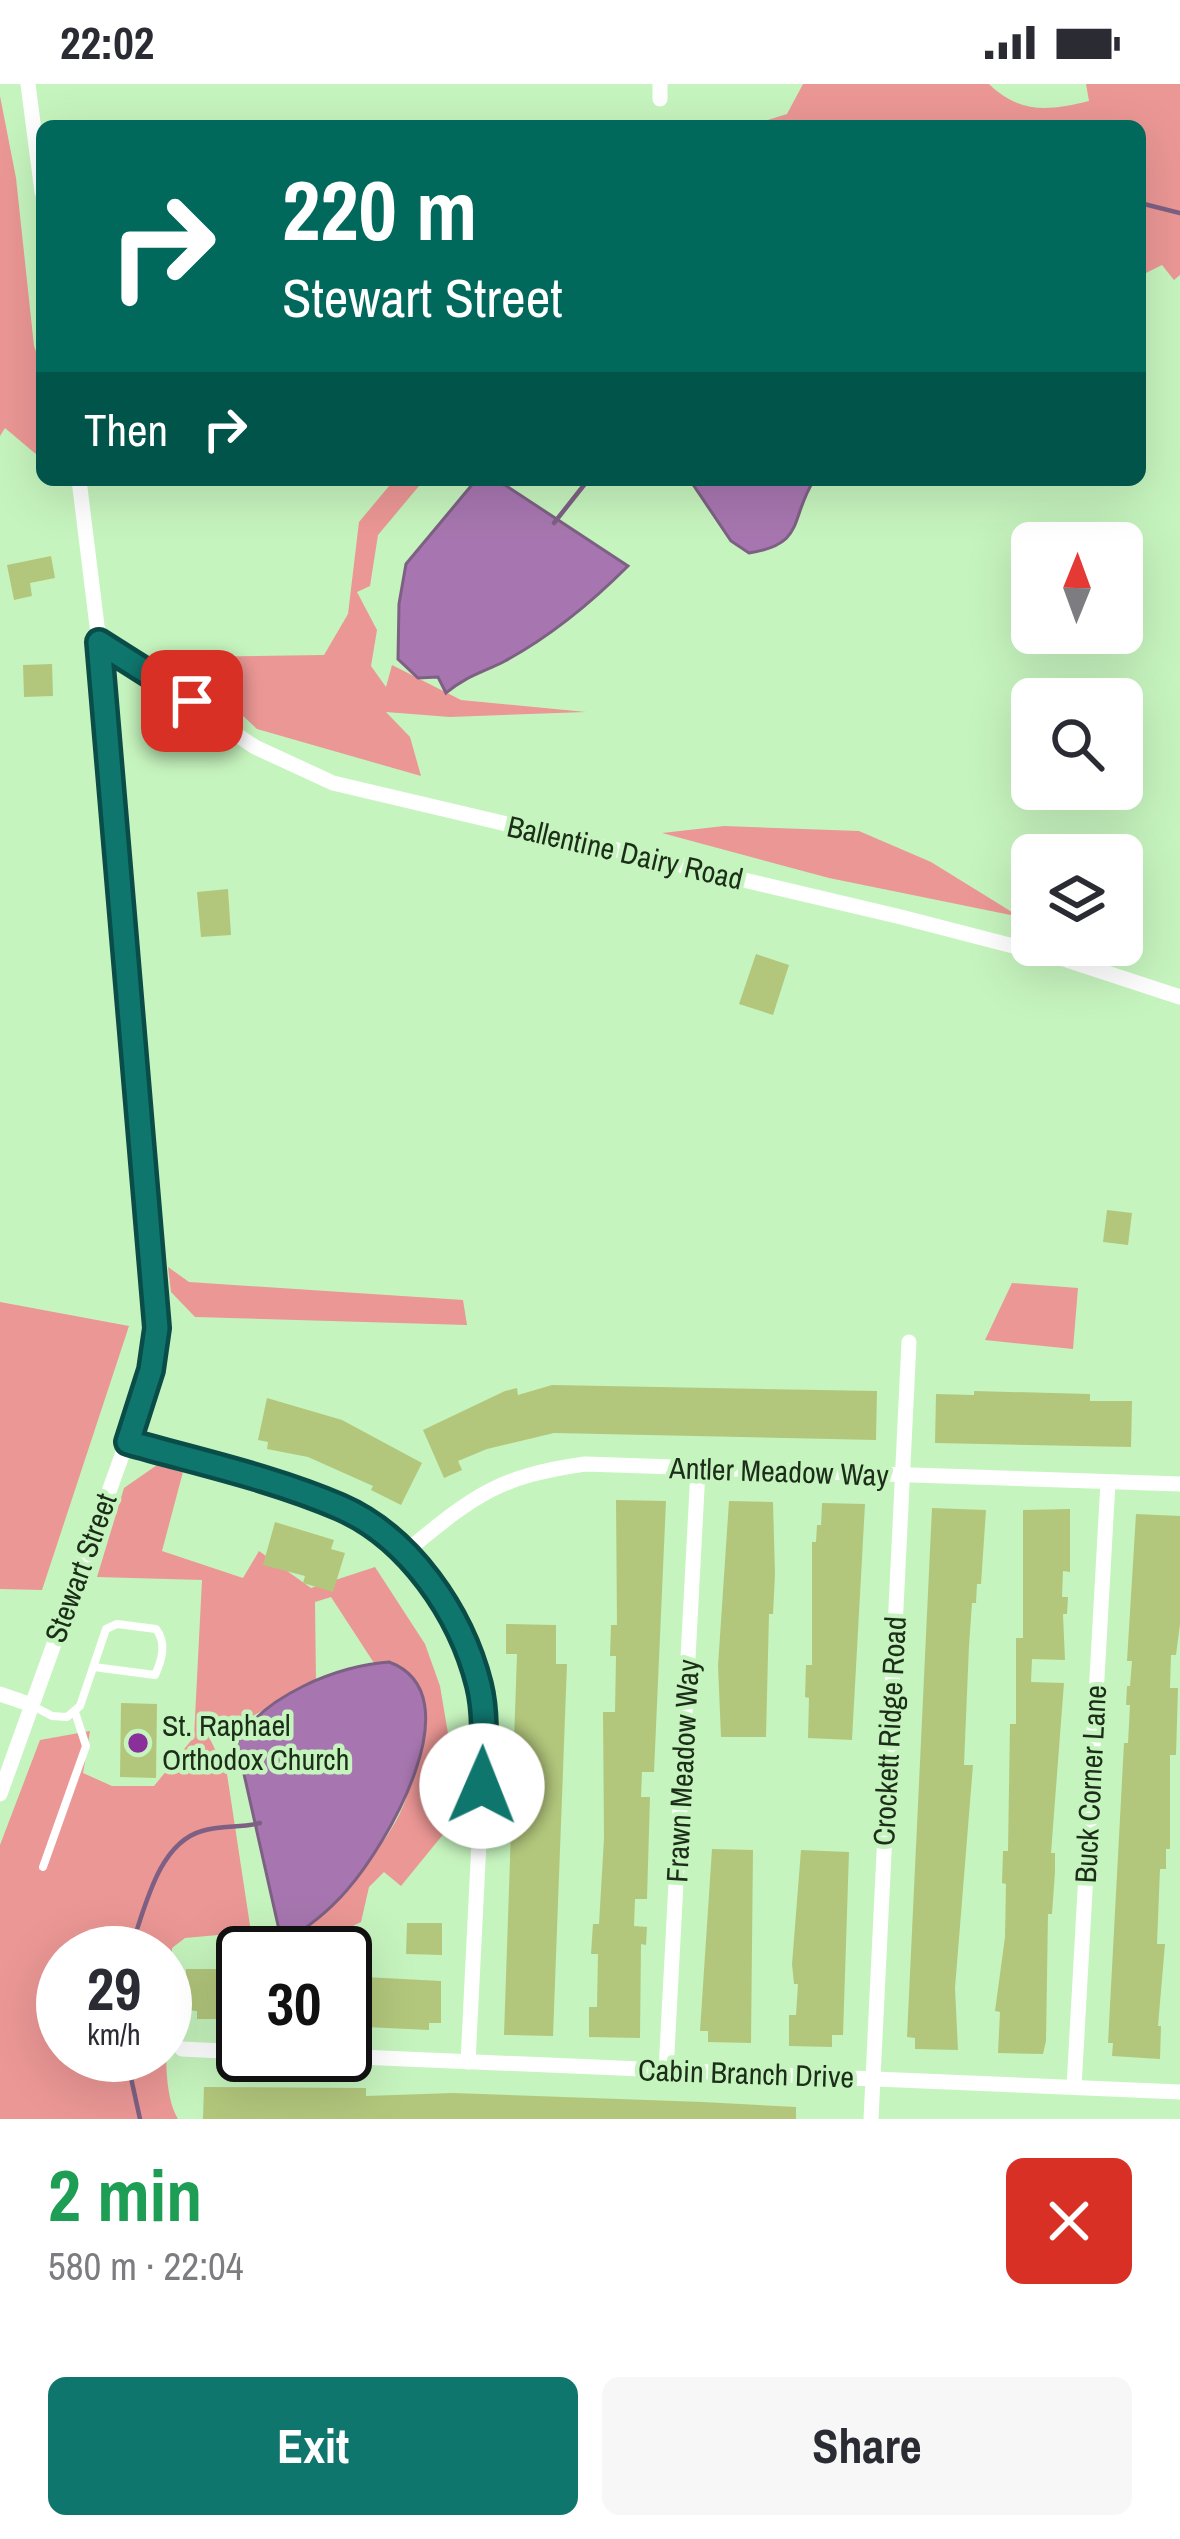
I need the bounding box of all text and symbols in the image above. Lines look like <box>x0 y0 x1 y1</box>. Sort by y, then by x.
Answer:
text: 22:02 <box>60 12 154 73</box>
text: 220 m <box>282 153 477 266</box>
icon: right <box>84 168 240 324</box>
text: Stewart Street <box>282 261 563 334</box>
icon: right <box>192 396 258 462</box>
text: Then <box>84 399 168 460</box>
north arrow <box>1011 522 1143 654</box>
map controls <box>1011 522 1143 966</box>
pin <box>141 650 243 752</box>
icon: arrive <box>159 668 225 734</box>
button: search <box>1011 678 1143 810</box>
street label: Ballentine Dairy Road <box>503 805 747 899</box>
button: layers <box>1011 834 1143 966</box>
street label: Antler Meadow Way <box>668 1447 890 1495</box>
street label: Stewart Street <box>35 1487 126 1648</box>
street label: Crockett Ridge Road <box>863 1615 915 1847</box>
street label: Frawn Meadow Way <box>656 1658 708 1883</box>
street label: Buck Corner Lane <box>1065 1684 1115 1884</box>
place label: St. Raphael Orthodox Church <box>162 1705 349 1779</box>
position arrow <box>419 1723 545 1849</box>
marker: St. Raphael Orthodox Church <box>125 1730 151 1756</box>
speed limit sign: 30 <box>216 1926 372 2082</box>
text: 29 <box>87 1948 141 2029</box>
text: km/h <box>87 2014 141 2054</box>
street label: Cabin Branch Drive <box>637 2049 855 2097</box>
text: 2 min <box>48 2146 202 2243</box>
button: close <box>1006 2158 1132 2284</box>
text: 580 m · 22:04 <box>48 2240 244 2292</box>
button: Exit <box>48 2377 578 2515</box>
button: Share <box>602 2377 1132 2515</box>

